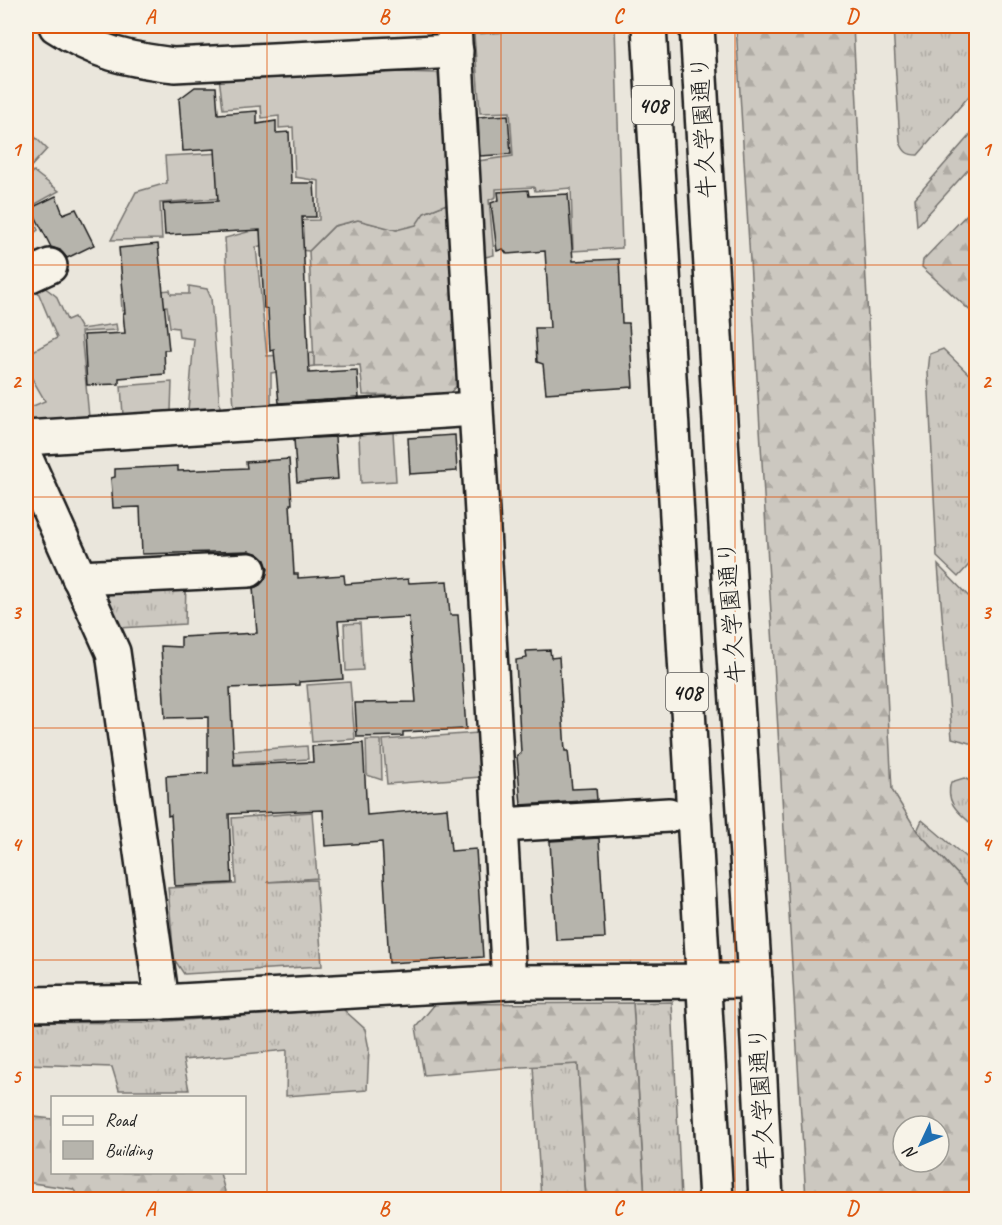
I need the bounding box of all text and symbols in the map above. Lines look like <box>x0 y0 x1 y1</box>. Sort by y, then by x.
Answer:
text: A <box>145 4 157 29</box>
text: B <box>379 4 391 29</box>
text: C <box>613 4 625 29</box>
text: D <box>846 4 860 29</box>
street label: 牛久学園通り <box>684 54 722 200</box>
road number: 408 <box>632 86 674 124</box>
text: 1 <box>12 137 23 162</box>
text: 1 <box>982 137 993 162</box>
text: 2 <box>12 369 23 394</box>
text: 2 <box>982 369 993 394</box>
street label: 牛久学園通り <box>711 539 751 685</box>
text: 3 <box>12 600 23 625</box>
text: 3 <box>982 600 993 625</box>
road number: 408 <box>666 673 708 711</box>
text: 4 <box>12 832 24 857</box>
text: 4 <box>982 832 994 857</box>
street label: 牛久学園通り <box>742 1025 780 1171</box>
text: 5 <box>12 1064 23 1089</box>
text: 5 <box>982 1064 993 1089</box>
legend <box>51 1096 246 1174</box>
text: Road <box>105 1109 138 1131</box>
north arrow <box>891 1114 951 1174</box>
text: Building <box>105 1139 154 1161</box>
text: N <box>898 1141 922 1164</box>
text: A <box>145 1196 157 1221</box>
text: B <box>379 1196 391 1221</box>
text: C <box>613 1196 625 1221</box>
text: D <box>846 1196 860 1221</box>

